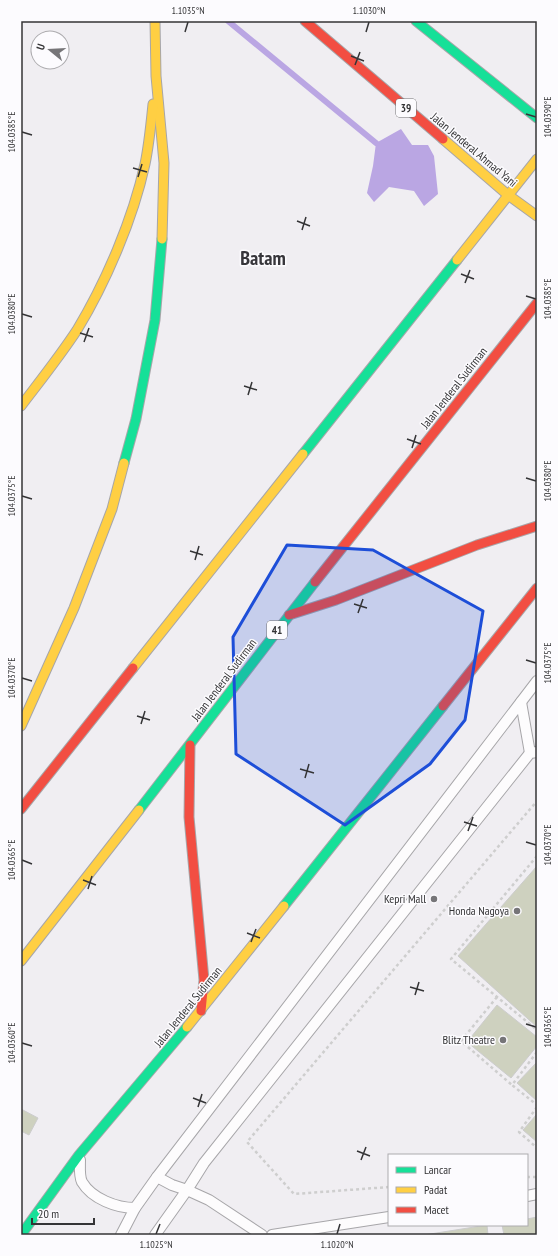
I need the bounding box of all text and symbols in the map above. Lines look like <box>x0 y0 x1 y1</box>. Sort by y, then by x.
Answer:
text: 1.1035°N <box>171 4 205 17</box>
text: 1.1030°N <box>352 4 386 17</box>
north arrow <box>30 30 70 70</box>
text: U <box>33 42 48 52</box>
text: 104.0390°E <box>541 97 554 138</box>
road number: 39 <box>396 99 416 117</box>
street label: Jalan Jenderal Ahmad Yani <box>427 109 520 190</box>
text: 104.0385°E <box>5 112 18 153</box>
district label: Batam <box>240 245 286 271</box>
text: 104.0385°E <box>541 279 554 320</box>
text: 104.0380°E <box>5 294 18 335</box>
street label: Jalan Jenderal Sudirman <box>417 344 490 432</box>
text: 104.0380°E <box>541 461 554 502</box>
text: 104.0375°E <box>5 476 18 517</box>
road number: 41 <box>267 621 287 639</box>
street label: Jalan Jenderal Sudirman <box>187 636 259 725</box>
text: 104.0375°E <box>541 643 554 684</box>
text: 104.0370°E <box>5 658 18 699</box>
text: 104.0370°E <box>541 825 554 866</box>
text: 104.0365°E <box>5 840 18 881</box>
place label: Kepri Mall <box>384 891 426 906</box>
marker: Kepri Mall <box>429 894 439 904</box>
place label: Honda Nagoya <box>449 903 509 918</box>
marker: Honda Nagoya <box>512 906 522 916</box>
street label: Jalan Jenderal Sudirman <box>150 963 225 1051</box>
text: 104.0365°E <box>541 1007 554 1048</box>
text: 104.0360°E <box>5 1023 18 1064</box>
place label: Blitz Theatre <box>442 1032 495 1047</box>
marker: Blitz Theatre <box>498 1035 508 1045</box>
legend <box>388 1154 528 1226</box>
text: Lancar <box>424 1162 452 1177</box>
text: Padat <box>424 1182 448 1197</box>
scale bar <box>32 1200 94 1226</box>
text: Macet <box>424 1202 449 1217</box>
text: 20 m <box>38 1206 59 1221</box>
text: 1.1025°N <box>139 1238 173 1251</box>
text: 1.1020°N <box>320 1238 354 1251</box>

